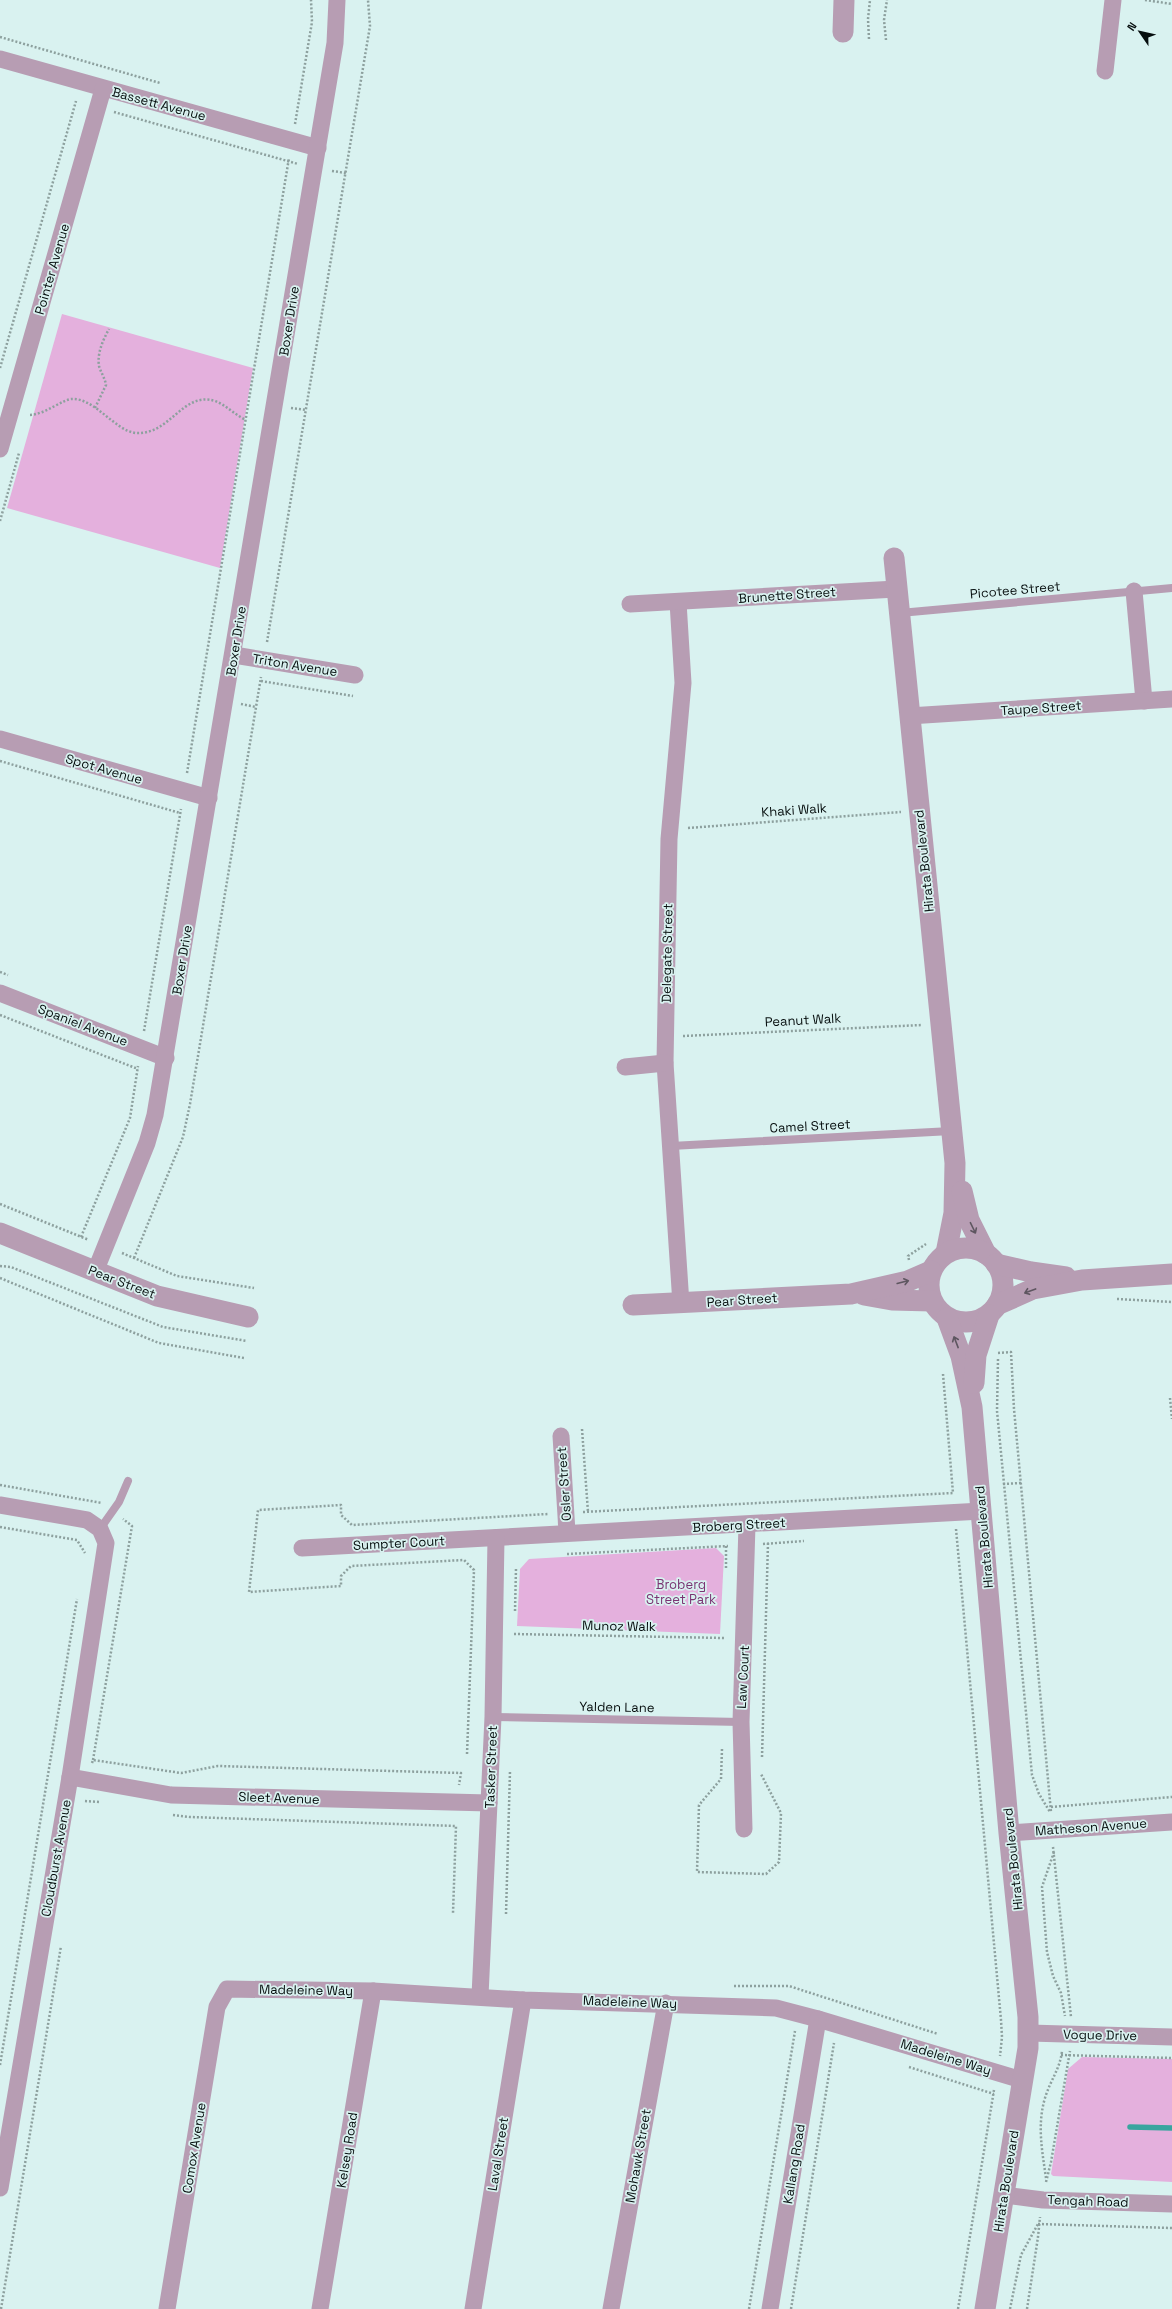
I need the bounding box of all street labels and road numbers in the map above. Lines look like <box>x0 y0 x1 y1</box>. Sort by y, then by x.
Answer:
street label: Bassett Avenue <box>110 83 208 125</box>
street label: Pointer Avenue <box>31 221 73 317</box>
street label: Boxer Drive <box>275 285 303 357</box>
street label: Picotee Street <box>969 578 1061 602</box>
street label: Brunette Street <box>738 583 837 607</box>
street label: Boxer Drive <box>222 605 250 677</box>
street label: Triton Avenue <box>251 650 339 680</box>
street label: Taupe Street <box>1000 697 1082 719</box>
street label: Spot Avenue <box>64 750 144 788</box>
street label: Khaki Walk <box>761 799 827 821</box>
street label: Hirata Boulevard <box>910 809 938 913</box>
street label: Delegate Street <box>658 903 676 1003</box>
street label: Boxer Drive <box>168 924 196 996</box>
street label: Spaniel Avenue <box>36 1000 130 1050</box>
street label: Peanut Walk <box>764 1010 842 1030</box>
street label: Camel Street <box>769 1115 851 1137</box>
street label: Pear Street <box>86 1261 158 1303</box>
street label: Pear Street <box>706 1289 778 1311</box>
street label: Osler Street <box>553 1446 575 1522</box>
street label: Hirata Boulevard <box>971 1485 997 1589</box>
street label: Broberg Street <box>692 1514 786 1536</box>
street label: Sumpter Court <box>353 1532 445 1554</box>
street label: Munoz Walk <box>582 1617 656 1635</box>
street label: Law Court <box>733 1645 753 1709</box>
street label: Yalden Lane <box>579 1698 655 1716</box>
street label: Tasker Street <box>481 1725 501 1809</box>
street label: Sleet Avenue <box>238 1788 320 1808</box>
street label: Cloudburst Avenue <box>37 1798 75 1918</box>
street label: Hirata Boulevard <box>999 1807 1027 1911</box>
street label: Matheson Avenue <box>1035 1815 1147 1839</box>
street label: Madeleine Way <box>259 1981 353 1999</box>
street label: Madeleine Way <box>583 1992 677 2012</box>
street label: Vogue Drive <box>1063 2026 1137 2044</box>
street label: Madeleine Way <box>899 2035 993 2079</box>
street label: Comox Avenue <box>178 2101 210 2195</box>
street label: Mohawk Street <box>621 2108 655 2204</box>
street label: Kelsey Road <box>333 2111 361 2189</box>
street label: Laval Street <box>484 2116 512 2192</box>
street label: Kallang Road <box>779 2123 809 2205</box>
street label: Hirata Boulevard <box>990 2129 1022 2233</box>
street label: Tengah Road <box>1047 2191 1129 2211</box>

